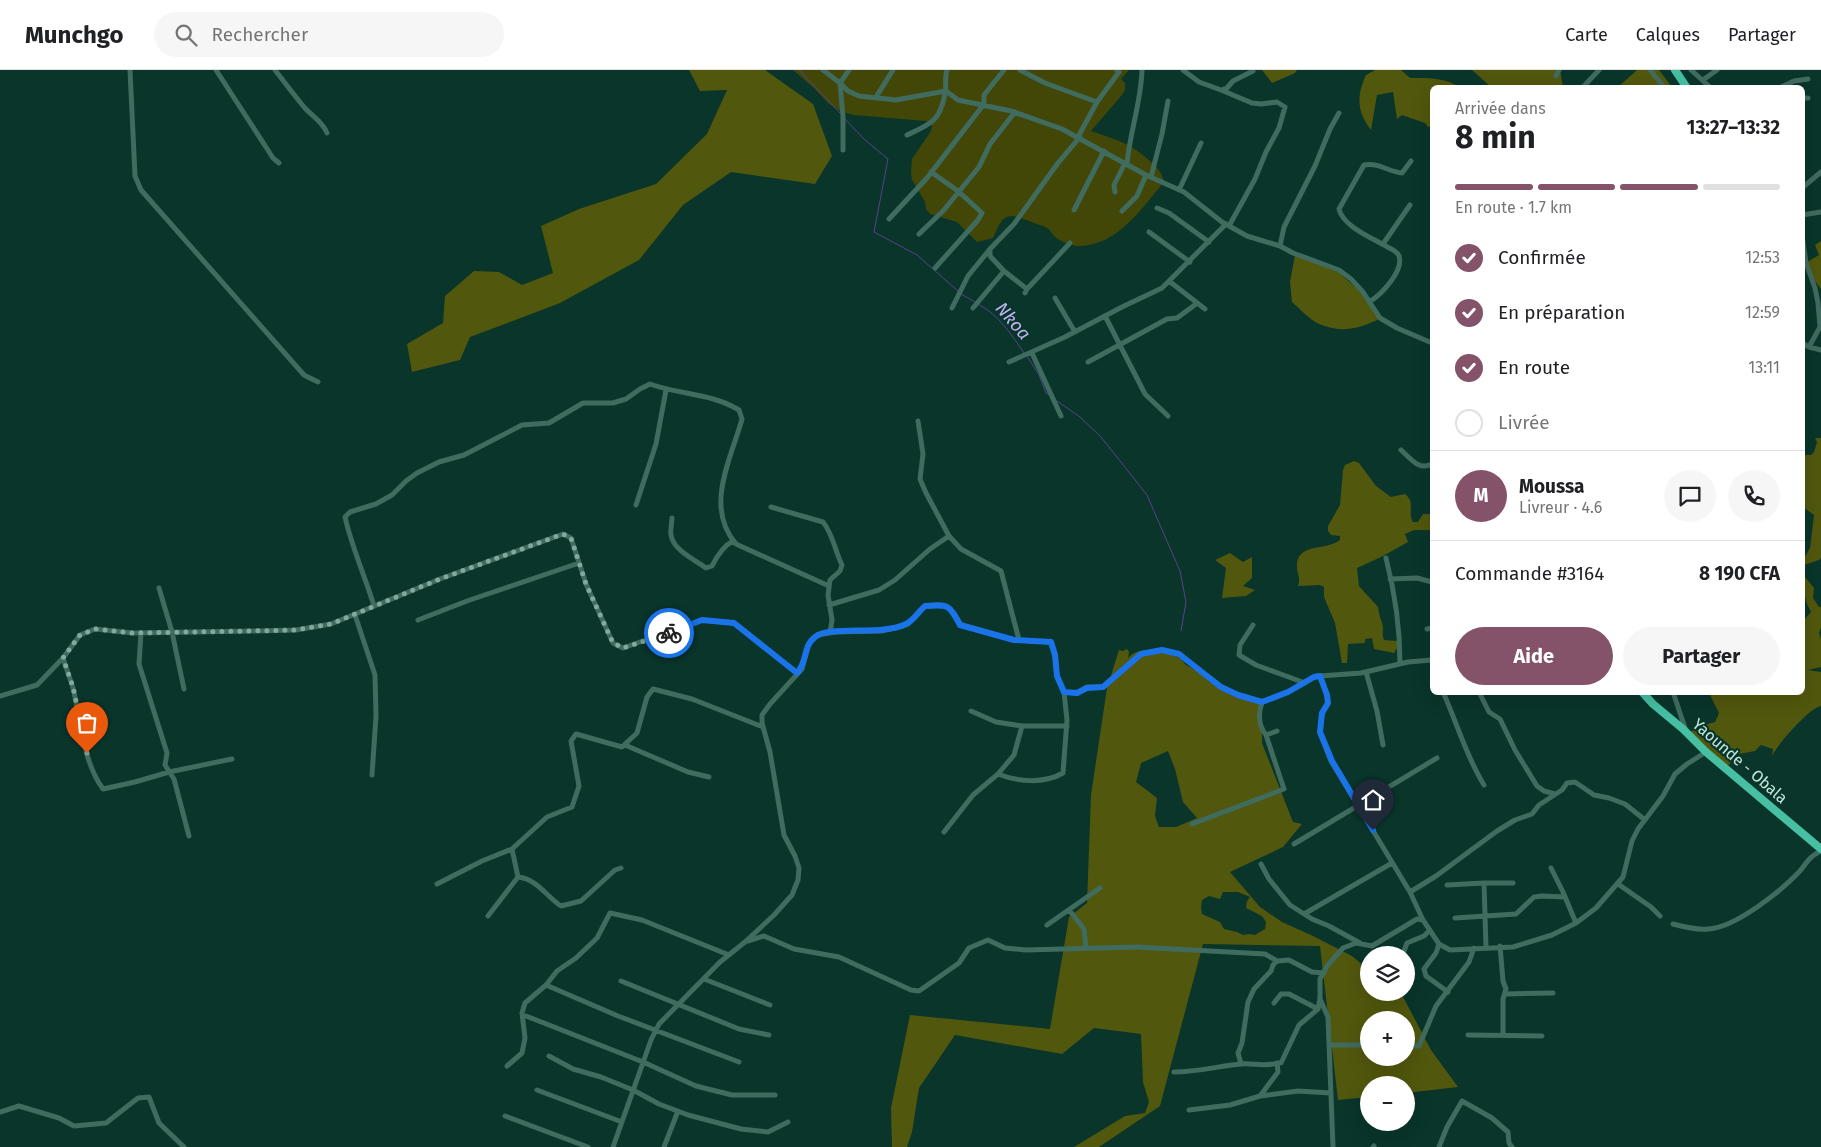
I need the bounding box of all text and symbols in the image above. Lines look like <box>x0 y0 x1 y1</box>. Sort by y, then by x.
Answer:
search box <box>154 12 504 57</box>
text: Munchgo <box>25 21 124 49</box>
icon: search <box>172 21 200 49</box>
text: Rechercher <box>212 23 308 46</box>
text: Carte <box>1565 24 1608 46</box>
text: Calques <box>1636 24 1700 46</box>
text: Partager <box>1728 24 1796 46</box>
text: Arrivée dans <box>1455 99 1546 118</box>
text: 13:27–13:32 <box>1687 116 1780 139</box>
text: 8 min <box>1455 118 1536 156</box>
text: En route · 1.7 km <box>1455 198 1572 217</box>
icon: check <box>1455 244 1483 272</box>
text: Confirmée <box>1498 246 1586 269</box>
text: 12:53 <box>1745 248 1780 267</box>
water label: Nkoa <box>991 298 1035 344</box>
icon: check <box>1455 299 1483 327</box>
text: En préparation <box>1498 301 1625 324</box>
text: 12:59 <box>1745 303 1780 322</box>
icon: check <box>1455 354 1483 382</box>
text: En route <box>1498 356 1570 379</box>
text: 13:11 <box>1748 358 1780 377</box>
text: Livrée <box>1498 411 1550 434</box>
button: chat <box>1664 470 1716 522</box>
button: phone <box>1728 470 1780 522</box>
text: Moussa <box>1519 475 1584 498</box>
text: M <box>1474 484 1488 507</box>
text: Livreur · 4.6 <box>1519 498 1602 517</box>
text: Commande #3164 <box>1455 562 1604 585</box>
text: 8 190 CFA <box>1699 562 1780 585</box>
courier <box>644 608 694 658</box>
icon: bike <box>655 619 683 647</box>
button: Aide <box>1455 627 1613 685</box>
button: Partager <box>1623 627 1780 685</box>
pin <box>66 702 108 753</box>
icon: bag <box>73 709 101 737</box>
street label: Yaounde - Obala <box>1689 715 1791 807</box>
pin <box>1352 779 1394 830</box>
icon: home <box>1359 786 1387 814</box>
map controls <box>1360 946 1415 1131</box>
button: layers <box>1360 946 1415 1001</box>
button: + <box>1360 1011 1415 1066</box>
button: − <box>1360 1076 1415 1131</box>

